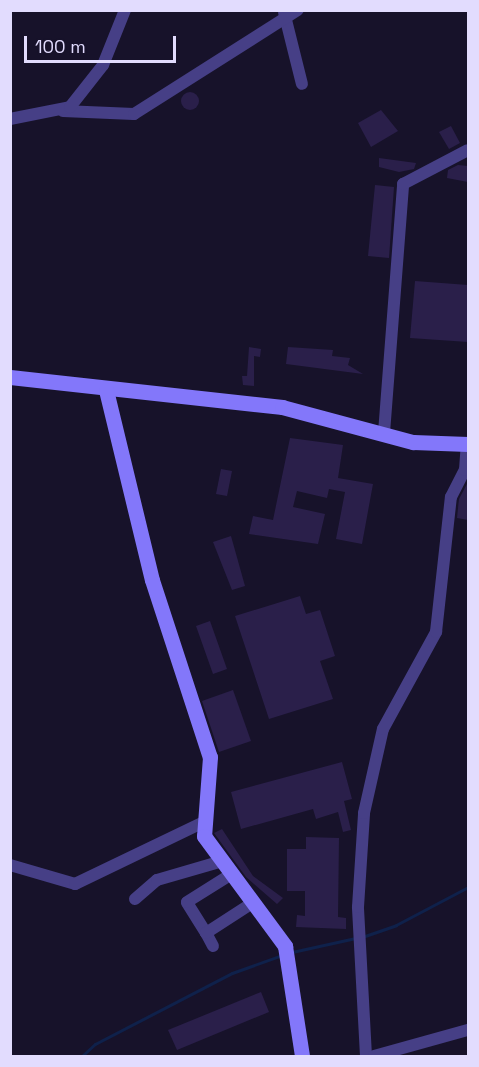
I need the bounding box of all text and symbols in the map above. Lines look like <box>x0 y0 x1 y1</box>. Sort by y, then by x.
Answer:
scale bar <box>27 24 178 62</box>
text: 100 m <box>35 35 86 58</box>

